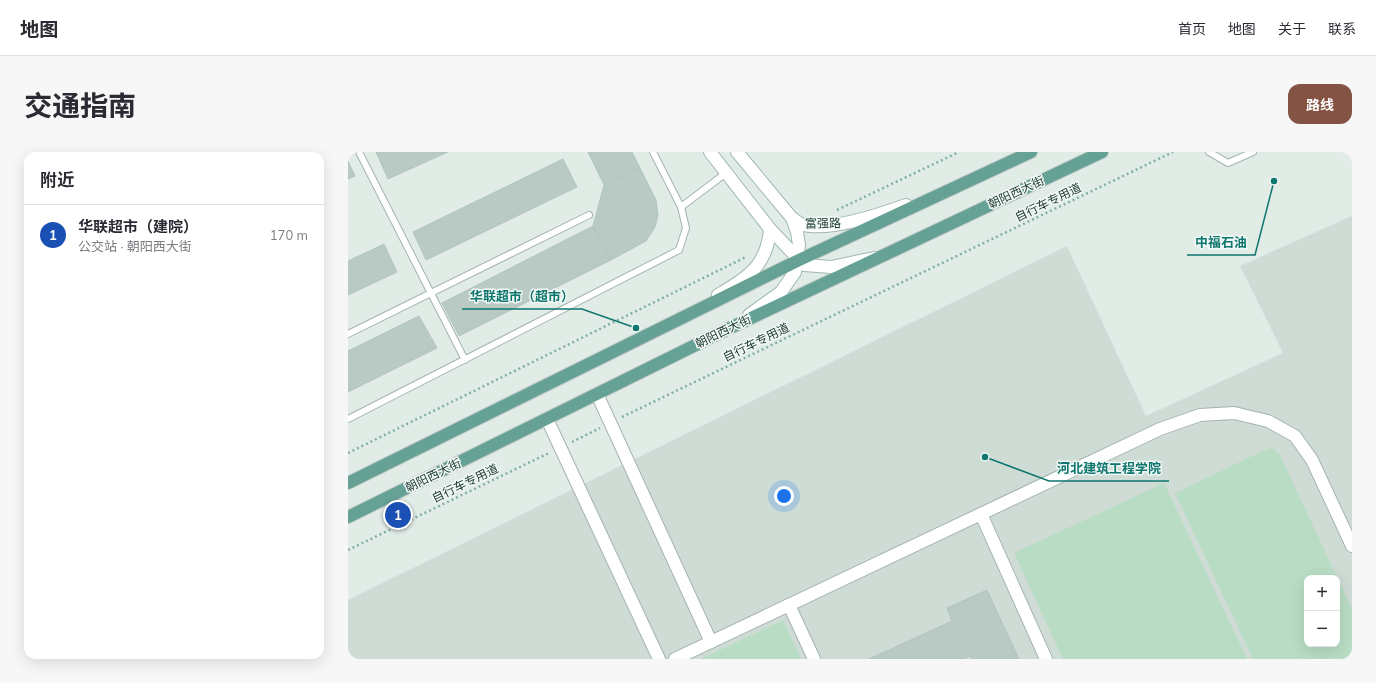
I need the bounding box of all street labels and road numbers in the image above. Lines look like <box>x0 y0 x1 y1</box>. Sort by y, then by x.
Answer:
street label: 朝阳西大街 <box>986 173 1046 211</box>
street label: 自行车专用道 <box>1012 179 1084 225</box>
street label: 富强路 <box>805 215 841 231</box>
street label: 朝阳西大街 <box>693 311 753 351</box>
street label: 自行车专用道 <box>720 319 792 365</box>
street label: 朝阳西大街 <box>403 455 463 495</box>
street label: 自行车专用道 <box>429 460 501 506</box>

